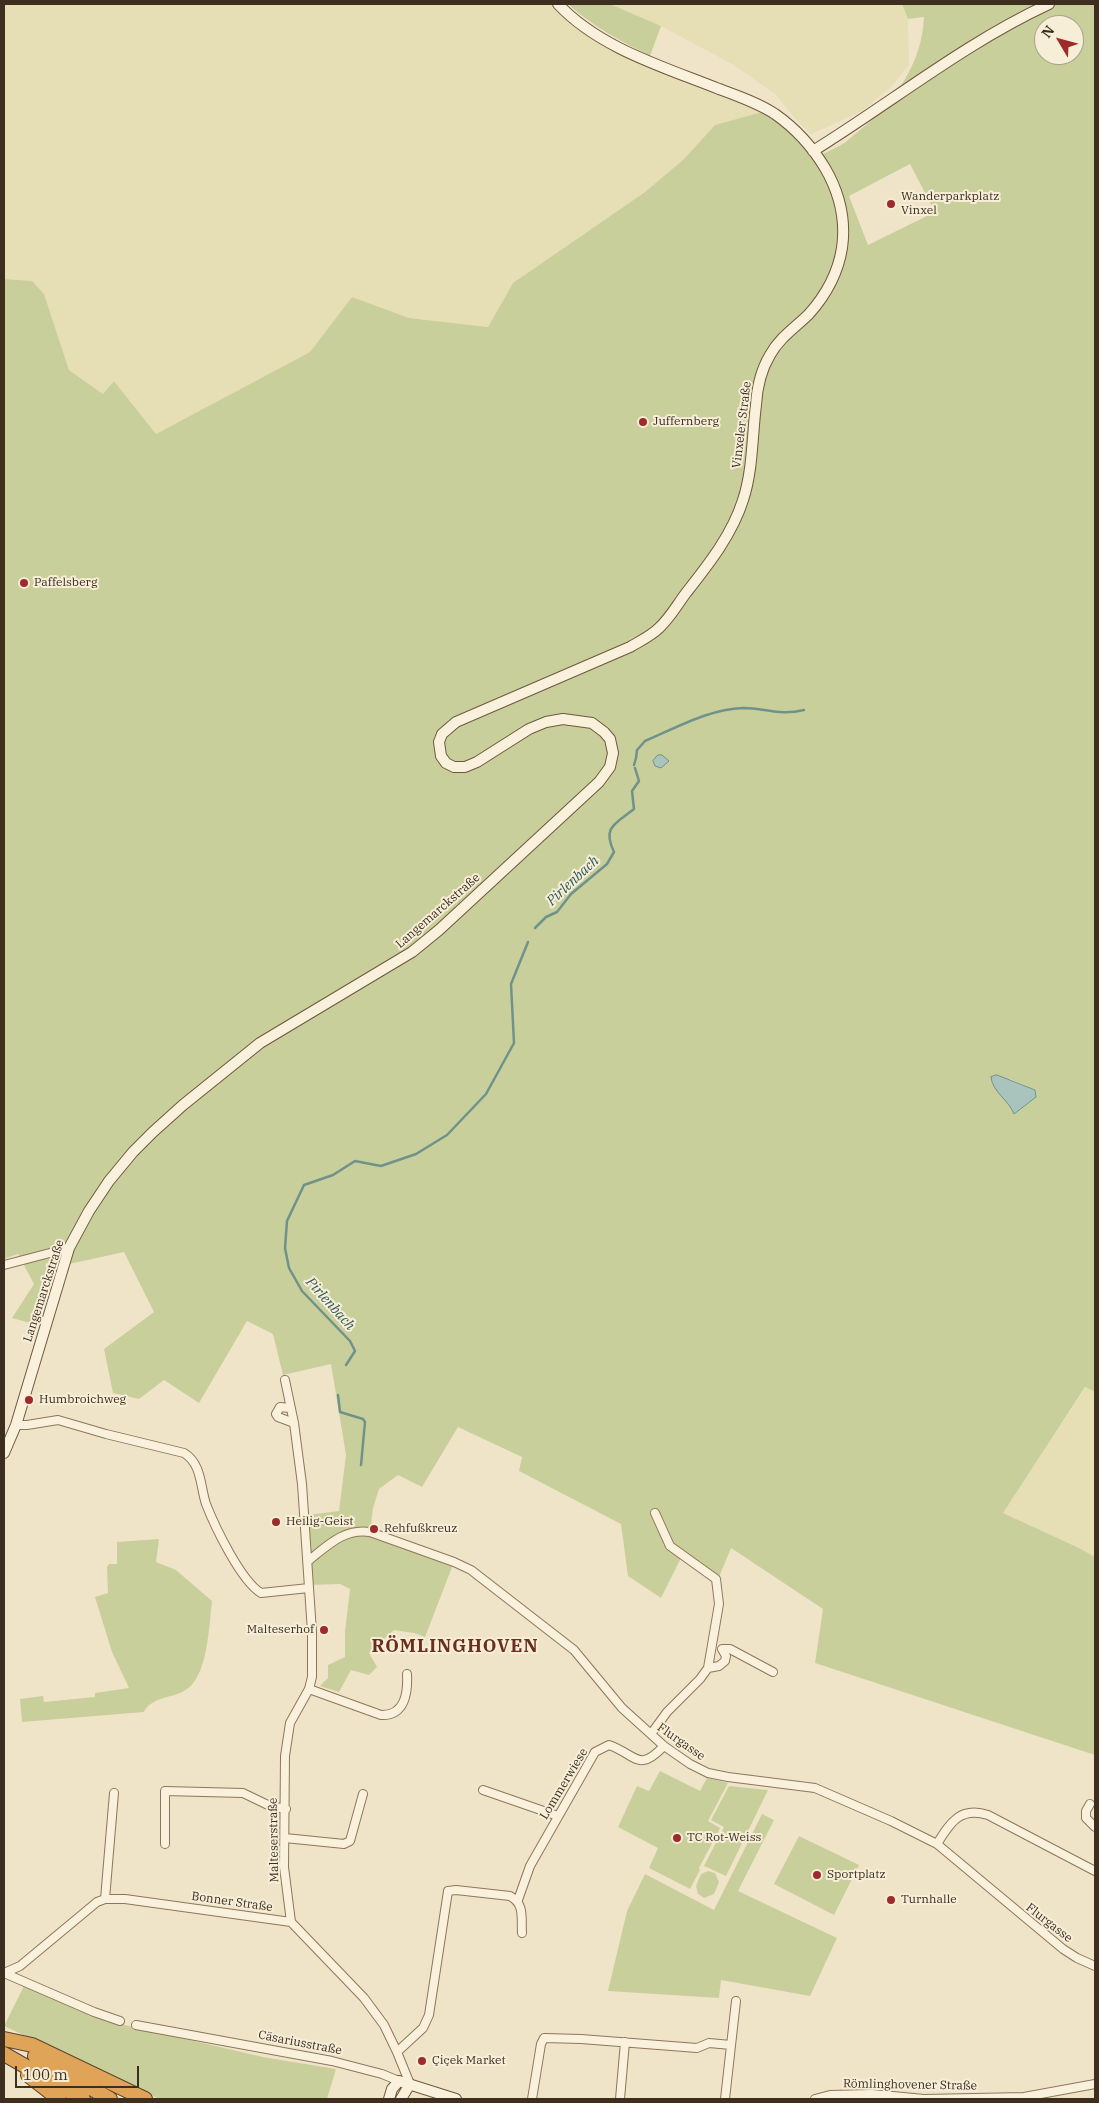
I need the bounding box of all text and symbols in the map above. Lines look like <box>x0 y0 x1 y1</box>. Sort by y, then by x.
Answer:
north arrow <box>1034 15 1084 65</box>
text: N <box>1037 22 1058 41</box>
place label: Wanderparkplatz Vinxel <box>901 190 999 218</box>
marker: Wanderparkplatz Vinxel <box>885 198 897 210</box>
street label: Vinxeler Straße <box>730 381 754 469</box>
place label: Juffernberg <box>653 415 719 429</box>
marker: Juffernberg <box>637 416 649 428</box>
place label: Paffelsberg <box>34 576 97 590</box>
marker: Paffelsberg <box>18 577 30 589</box>
water label: Pirlenbach <box>543 853 603 909</box>
street label: Langemarckstraße <box>393 871 483 951</box>
street label: Langemarckstraße <box>21 1238 67 1344</box>
water label: Pirlenbach <box>302 1274 358 1334</box>
place label: Humbroichweg <box>39 1393 126 1407</box>
marker: Humbroichweg <box>23 1394 35 1406</box>
place label: Heilig-Geist <box>286 1515 353 1529</box>
marker: Heilig-Geist <box>270 1516 282 1528</box>
place label: Rehfußkreuz <box>384 1522 457 1536</box>
marker: Rehfußkreuz <box>368 1523 380 1535</box>
place label: Malteserhof <box>247 1623 314 1637</box>
marker: Malteserhof <box>318 1624 330 1636</box>
district label: RÖMLINGHOVEN <box>370 1636 540 1658</box>
street label: Flurgasse <box>654 1720 708 1764</box>
street label: Lommerwiese <box>537 1746 591 1822</box>
street label: Malteserstraße <box>266 1797 282 1883</box>
place label: TC Rot-Weiss <box>687 1831 761 1845</box>
marker: TC Rot-Weiss <box>671 1832 683 1844</box>
place label: Sportplatz <box>827 1868 886 1882</box>
marker: Sportplatz <box>811 1869 823 1881</box>
street label: Bonner Straße <box>190 1889 274 1915</box>
place label: Turnhalle <box>901 1893 957 1907</box>
marker: Turnhalle <box>885 1894 897 1906</box>
street label: Flurgasse <box>1023 1900 1075 1946</box>
street label: Cäsariusstraße <box>257 2028 343 2058</box>
place label: Çiçek Market <box>432 2054 506 2068</box>
marker: Çiçek Market <box>416 2055 428 2067</box>
scale bar <box>18 2056 141 2088</box>
text: 100 m <box>23 2065 68 2084</box>
street label: Römlinghovener Straße <box>843 2077 977 2093</box>

